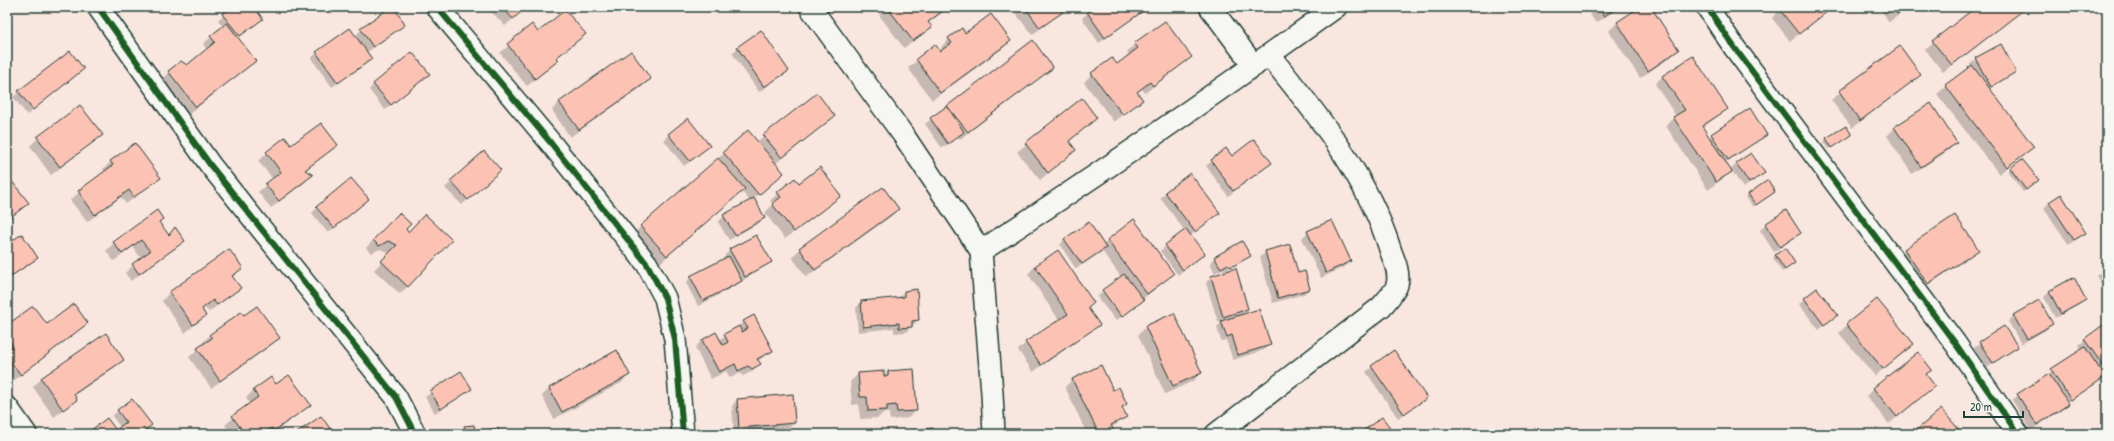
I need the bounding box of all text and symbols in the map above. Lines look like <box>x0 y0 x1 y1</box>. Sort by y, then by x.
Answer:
scale bar <box>1964 393 2023 419</box>
text: 20 m <box>1970 398 1992 415</box>

